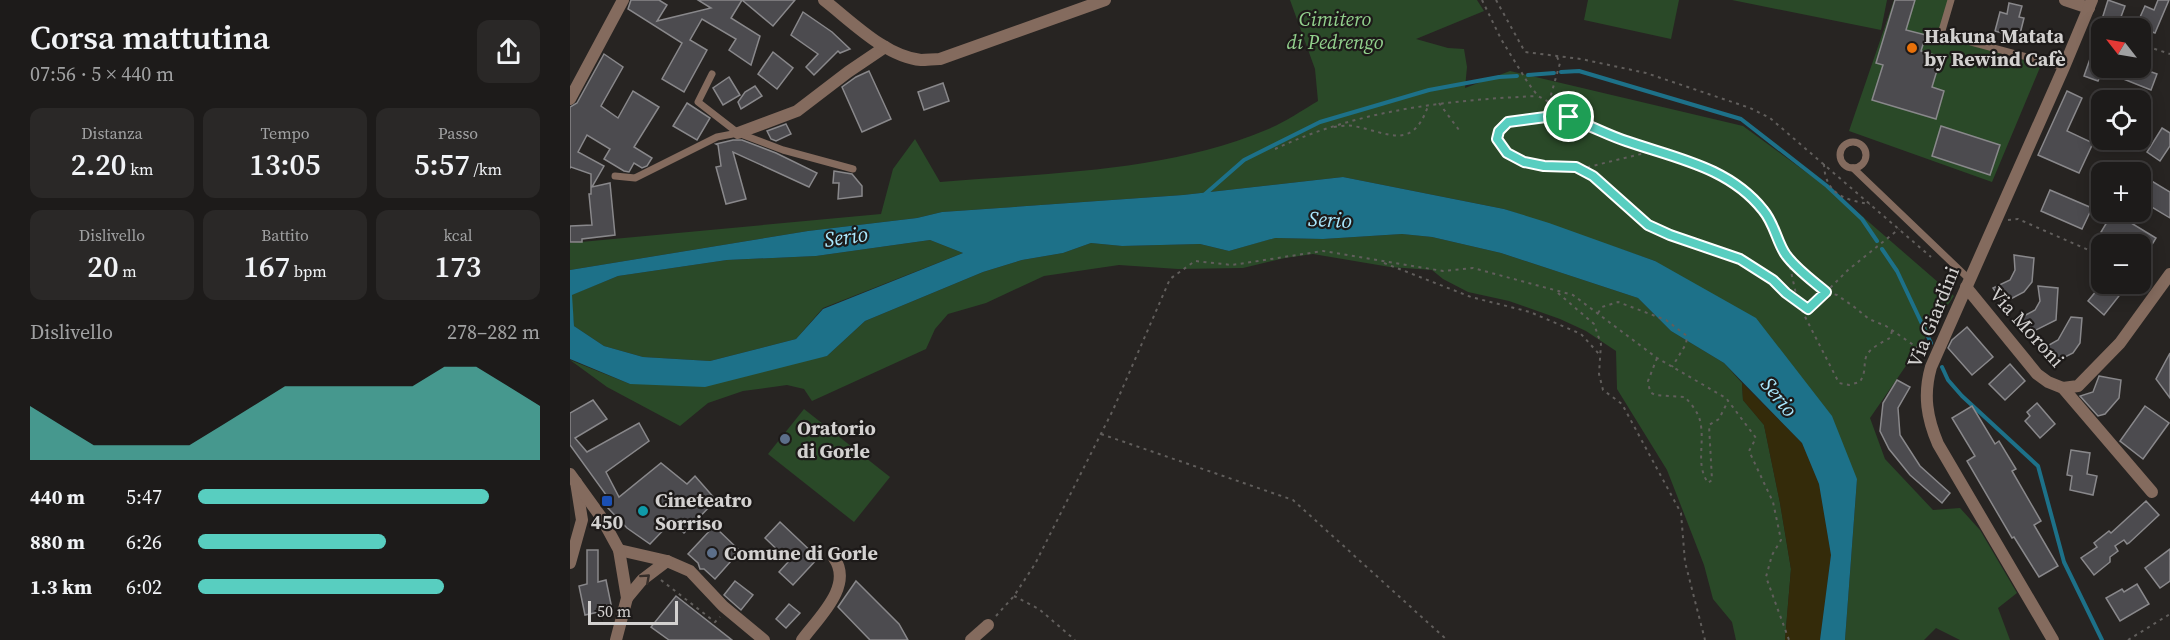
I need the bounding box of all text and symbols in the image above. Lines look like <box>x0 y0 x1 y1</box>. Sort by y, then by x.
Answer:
park label: Cimitero di Pedrengo <box>1286 5 1384 56</box>
text: Corsa mattutina <box>30 15 270 60</box>
north arrow <box>2091 18 2151 78</box>
map controls <box>2091 18 2151 294</box>
button: share <box>477 20 540 83</box>
place label: Hakuna Matata by Rewind Cafè <box>1924 22 2066 73</box>
marker: Hakuna Matata by Rewind Cafè <box>1905 41 1919 55</box>
text: 07:56 · 5 × 440 m <box>30 60 174 88</box>
button: locate <box>2091 90 2151 150</box>
pin <box>1543 91 1594 142</box>
icon: arrive <box>1552 100 1585 133</box>
text: Distanza <box>81 122 143 144</box>
text: Tempo <box>261 122 310 144</box>
text: Passo <box>438 122 478 144</box>
text: 2.20 <box>71 144 126 185</box>
text: 13:05 <box>249 144 321 185</box>
text: 5:57 <box>414 144 470 185</box>
text: km <box>126 158 153 180</box>
text: /km <box>470 158 502 180</box>
button: + <box>2091 162 2151 222</box>
water label: Serio <box>1307 204 1353 235</box>
water label: Serio <box>822 219 870 254</box>
text: Dislivello <box>79 224 145 246</box>
text: Battito <box>261 224 309 246</box>
text: kcal <box>443 224 473 246</box>
button: − <box>2091 234 2151 294</box>
text: 20 <box>87 246 119 287</box>
text: 167 <box>243 246 290 287</box>
text: 173 <box>435 246 481 287</box>
text: m <box>119 260 137 282</box>
text: bpm <box>290 260 327 282</box>
street label: Via Giardini <box>1900 262 1966 372</box>
street label: Via Moroni <box>1983 281 2071 373</box>
text: Dislivello <box>30 318 113 346</box>
text: 278–282 m <box>447 318 540 346</box>
water label: Serio <box>1754 371 1804 423</box>
place label: Oratorio di Gorle <box>797 414 876 465</box>
marker: Oratorio di Gorle <box>778 432 792 446</box>
text: 440 m <box>30 483 85 511</box>
text: 5:47 <box>126 483 162 511</box>
place label: Cineteatro Sorriso <box>655 486 752 537</box>
marker: 450 <box>600 494 614 508</box>
marker: Cineteatro Sorriso <box>636 504 650 518</box>
place label: 450 <box>591 508 623 536</box>
text: 880 m <box>30 528 85 556</box>
text: 6:26 <box>126 528 162 556</box>
place label: Comune di Gorle <box>724 539 878 567</box>
marker: Comune di Gorle <box>705 546 719 560</box>
text: 1.3 km <box>30 573 92 601</box>
text: 6:02 <box>126 573 162 601</box>
one-way arrow <box>639 574 650 585</box>
scale bar <box>588 598 678 626</box>
text: 50 m <box>597 600 631 622</box>

